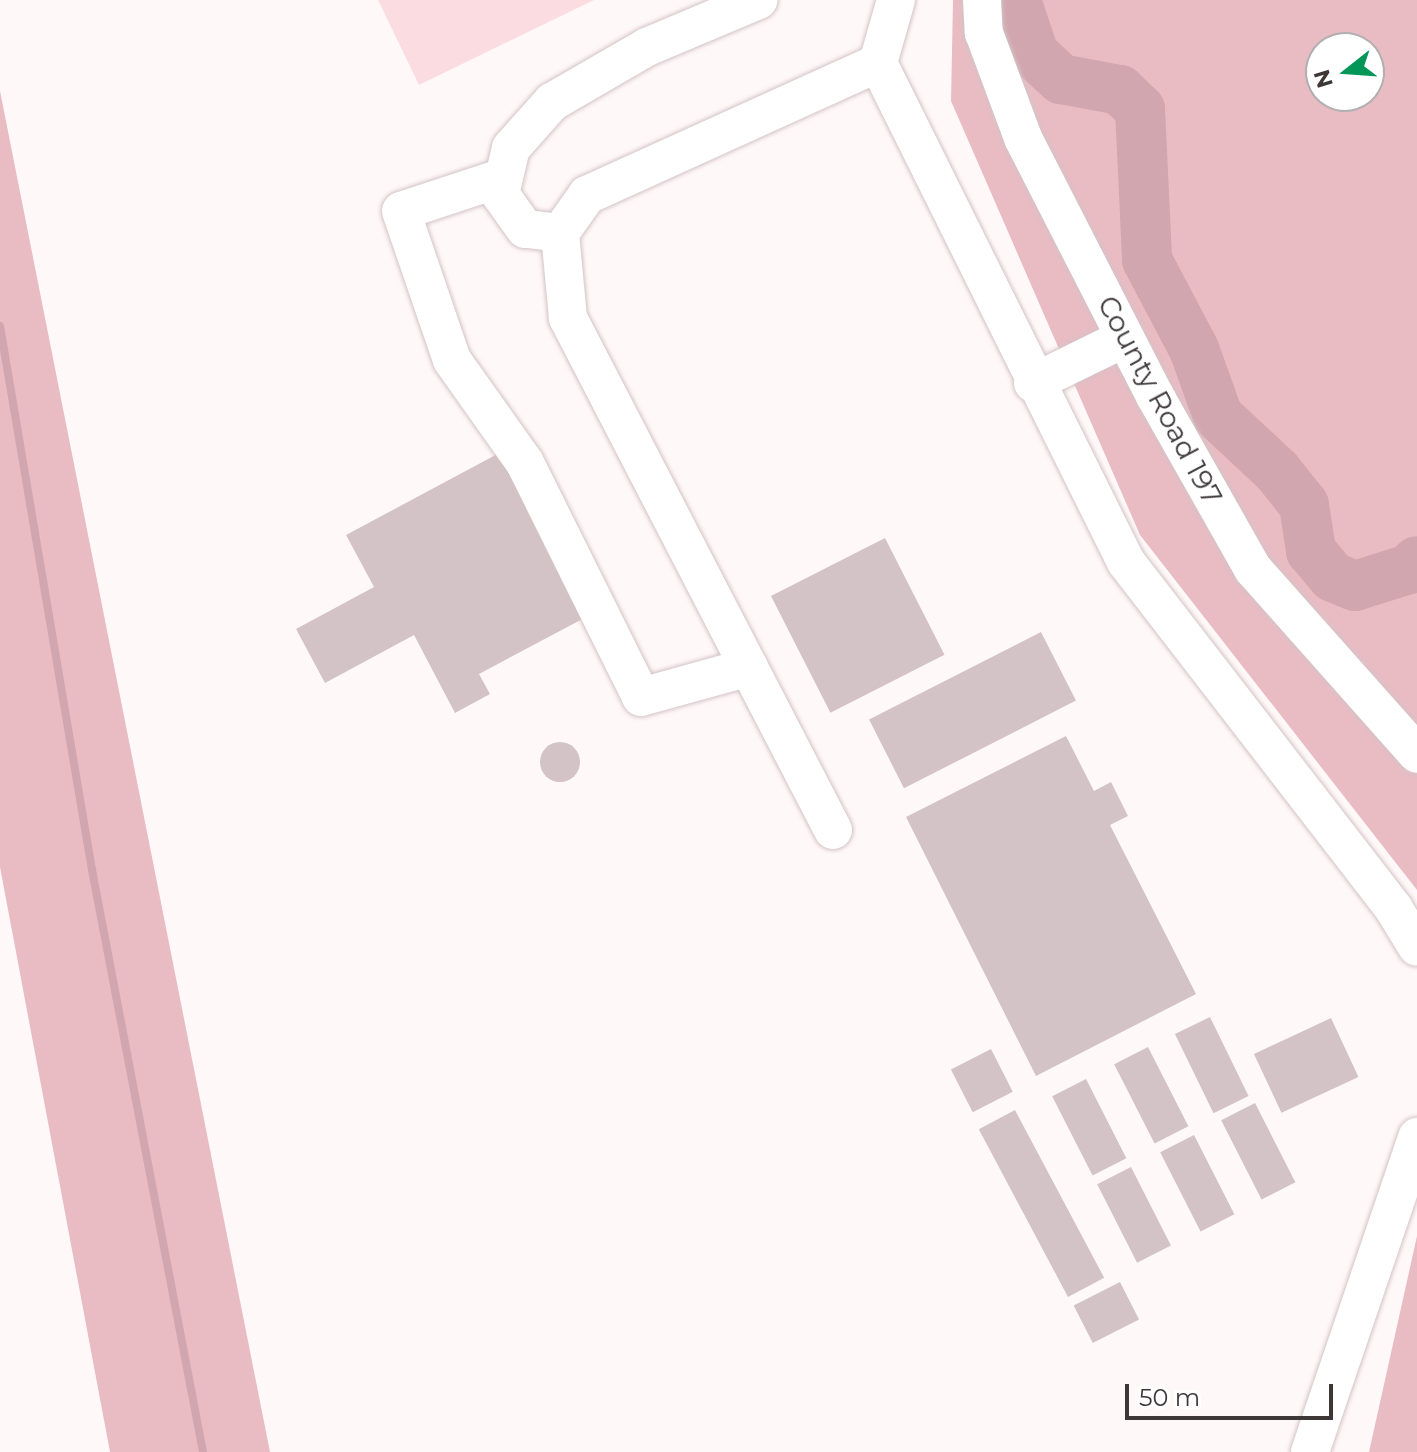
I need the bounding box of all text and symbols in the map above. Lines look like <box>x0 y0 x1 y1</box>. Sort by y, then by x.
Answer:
north arrow <box>1305 32 1385 112</box>
text: N <box>1308 66 1339 91</box>
street label: County Road 197 <box>1091 290 1229 510</box>
scale bar <box>1129 1368 1337 1418</box>
text: 50 m <box>1139 1383 1200 1412</box>

